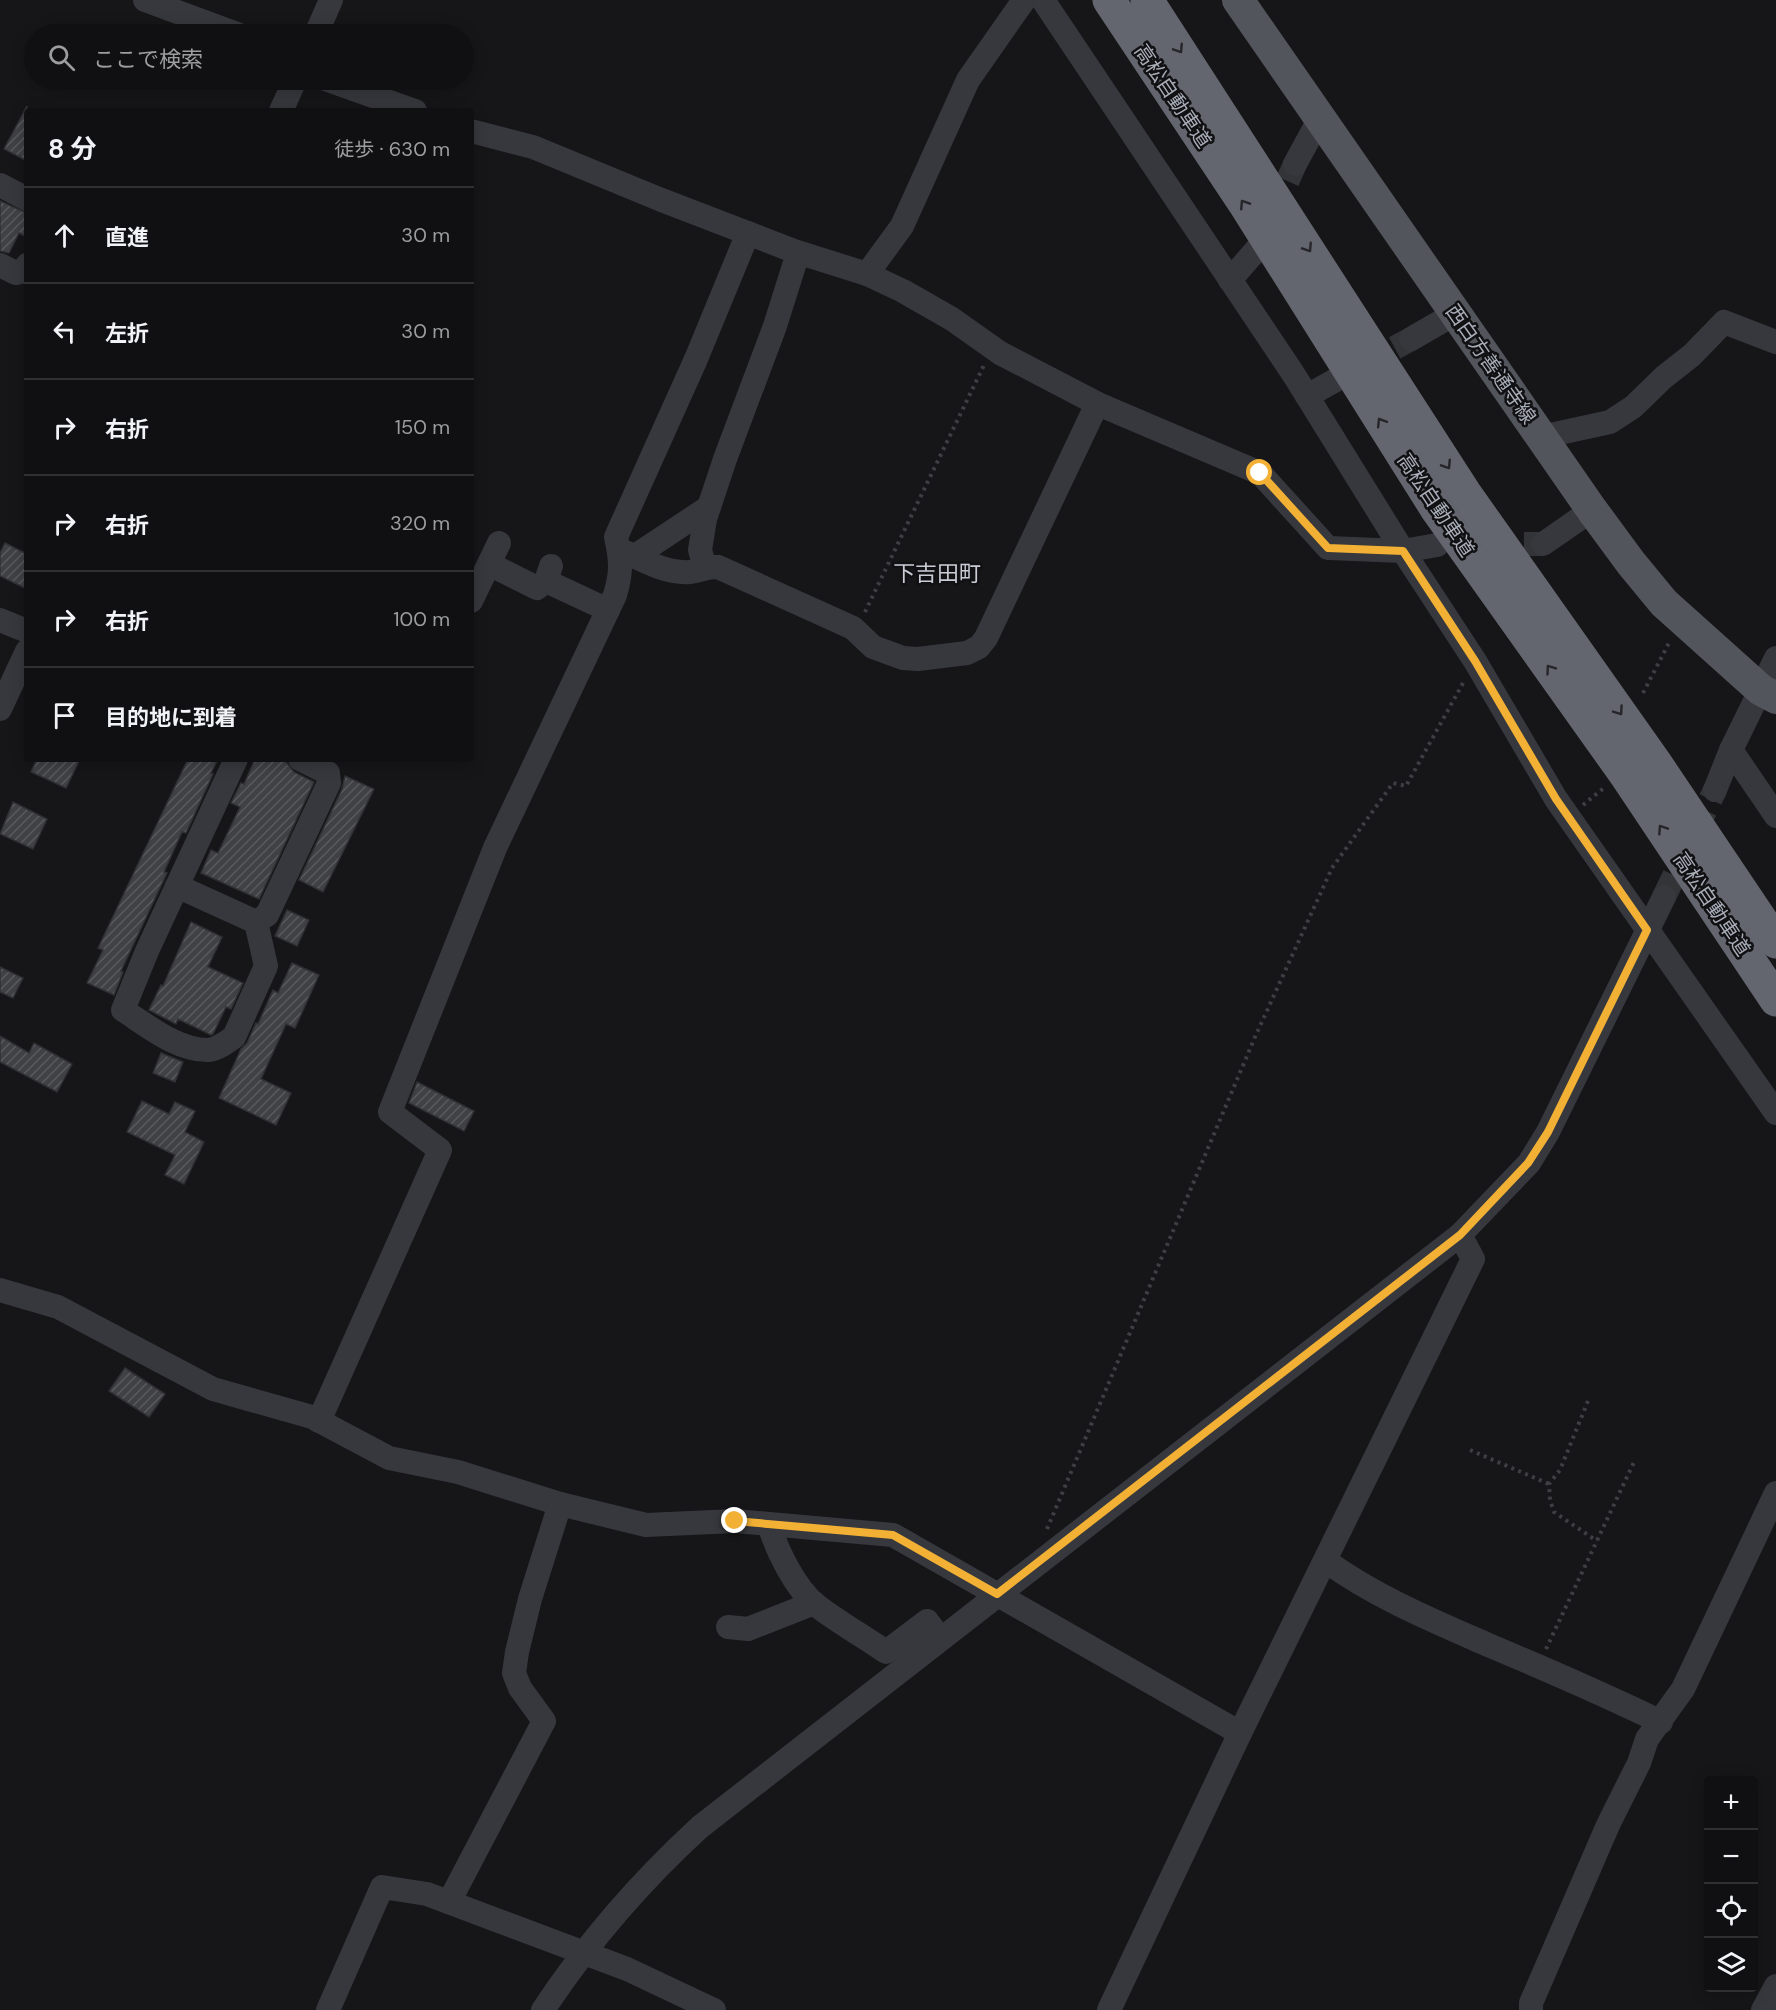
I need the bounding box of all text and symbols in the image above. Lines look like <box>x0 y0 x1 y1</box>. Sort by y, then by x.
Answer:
search box <box>24 24 474 90</box>
street label: 高松自動車道 <box>1129 39 1217 153</box>
icon: search <box>45 41 78 74</box>
one-way arrow <box>1172 42 1183 53</box>
text: ここで検索 <box>93 45 203 74</box>
text: 8 分 <box>48 132 97 166</box>
text: 徒歩 · 630 m <box>334 136 450 162</box>
one-way arrow <box>1240 199 1251 210</box>
icon: ahead <box>48 219 81 252</box>
text: 30 m <box>401 222 450 248</box>
text: 直進 <box>105 223 149 252</box>
one-way arrow <box>1301 241 1312 252</box>
street label: 西白方善通寺線 <box>1440 299 1542 429</box>
icon: left <box>48 315 81 348</box>
text: 30 m <box>401 318 450 344</box>
text: 左折 <box>105 319 149 348</box>
icon: right <box>48 411 81 444</box>
text: 150 m <box>395 414 450 440</box>
text: 右折 <box>105 415 149 444</box>
one-way arrow <box>1377 418 1389 428</box>
street label: 高松自動車道 <box>1392 448 1480 562</box>
route start <box>1246 459 1272 485</box>
one-way arrow <box>1440 459 1452 469</box>
icon: right <box>48 507 81 540</box>
text: 320 m <box>390 510 450 536</box>
text: 右折 <box>105 511 149 540</box>
district label: 下吉田町 <box>893 559 981 588</box>
icon: right <box>48 603 81 636</box>
text: 100 m <box>393 606 450 632</box>
text: 右折 <box>105 607 149 636</box>
one-way arrow <box>1547 665 1558 676</box>
icon: arrive <box>48 699 81 732</box>
text: 目的地に到着 <box>105 703 237 732</box>
one-way arrow <box>1612 704 1623 715</box>
one-way arrow <box>1658 825 1669 836</box>
street label: 高松自動車道 <box>1668 847 1756 961</box>
route end <box>721 1507 747 1533</box>
map controls <box>1704 1776 1758 1992</box>
button: + <box>1704 1776 1758 1830</box>
button: − <box>1704 1830 1758 1884</box>
button: locate <box>1704 1884 1758 1938</box>
button: layers <box>1704 1938 1758 1992</box>

